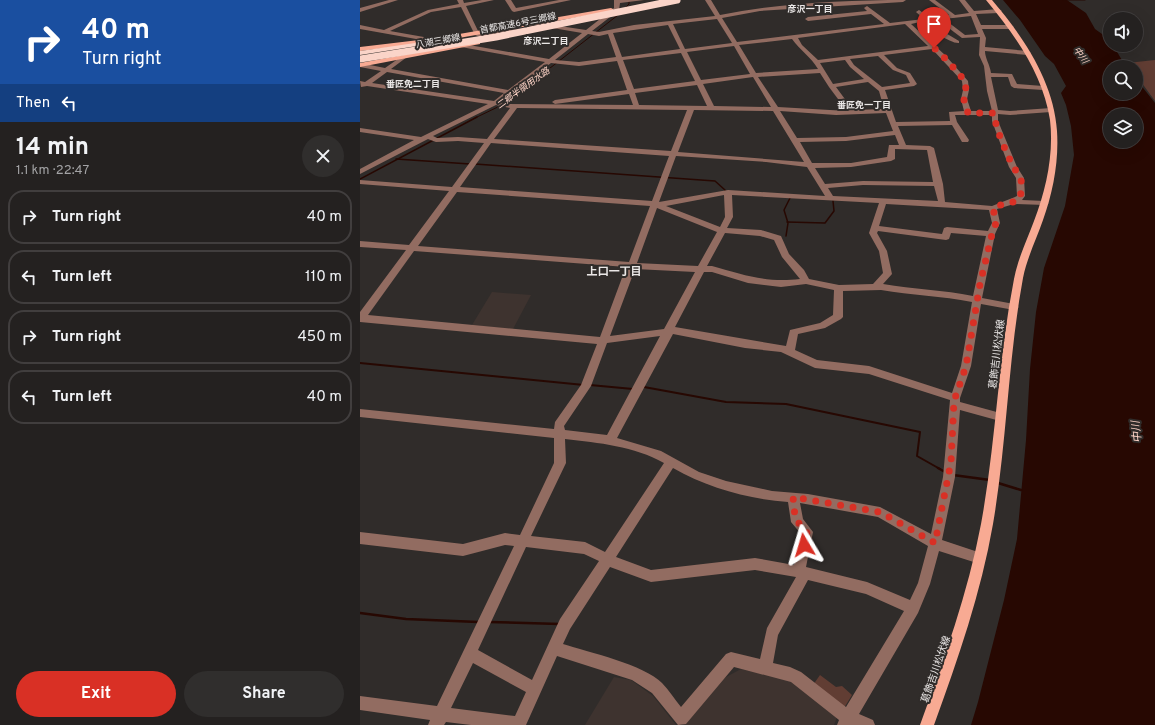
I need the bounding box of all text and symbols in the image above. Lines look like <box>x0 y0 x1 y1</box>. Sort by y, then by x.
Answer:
district label: 彦沢一丁目 <box>787 4 833 15</box>
pin <box>917 7.0 951 48</box>
street label: 首都高速6号三郷線 <box>479 11 558 36</box>
map controls <box>1103 12 1143 148</box>
button: sound <box>1103 12 1143 52</box>
text: 40 m <box>82 13 150 49</box>
icon: arrive <box>923 13 945 35</box>
icon: right <box>16 16 68 68</box>
street label: 八潮三郷線 <box>415 32 462 51</box>
district label: 彦沢二丁目 <box>523 36 569 47</box>
water label: 中川 <box>1071 45 1091 67</box>
text: Turn right <box>82 48 162 71</box>
button: search <box>1103 60 1143 100</box>
water label: 二郷半領用水路 <box>495 65 553 111</box>
district label: 番匠免二丁目 <box>386 79 440 90</box>
icon: left <box>58 92 80 114</box>
text: Then <box>16 94 50 113</box>
district label: 番匠免一丁目 <box>837 100 891 111</box>
button: layers <box>1103 108 1143 148</box>
text: 14 min <box>16 133 89 163</box>
button: close <box>302 135 344 177</box>
text: 1.1 km · 22:47 <box>16 163 89 179</box>
icon: right <box>18 206 40 228</box>
text: Turn right <box>52 208 121 227</box>
text: 40 m <box>307 208 342 227</box>
district label: 上口一丁目 <box>587 265 642 279</box>
icon: left <box>18 266 40 288</box>
text: Turn left <box>52 268 112 287</box>
text: 110 m <box>305 268 342 287</box>
street label: 葛飾吉川松伏線 <box>987 319 1008 390</box>
icon: right <box>18 326 40 348</box>
text: Turn right <box>52 328 121 347</box>
text: 450 m <box>298 328 342 347</box>
icon: left <box>18 386 40 408</box>
text: Turn left <box>52 388 112 407</box>
text: 40 m <box>307 388 342 407</box>
water label: 中川 <box>1129 419 1145 444</box>
position arrow <box>783 524 825 566</box>
street label: 葛飾吉川松伏線 <box>919 634 954 705</box>
button: Exit <box>16 671 176 717</box>
button: Share <box>184 671 344 717</box>

